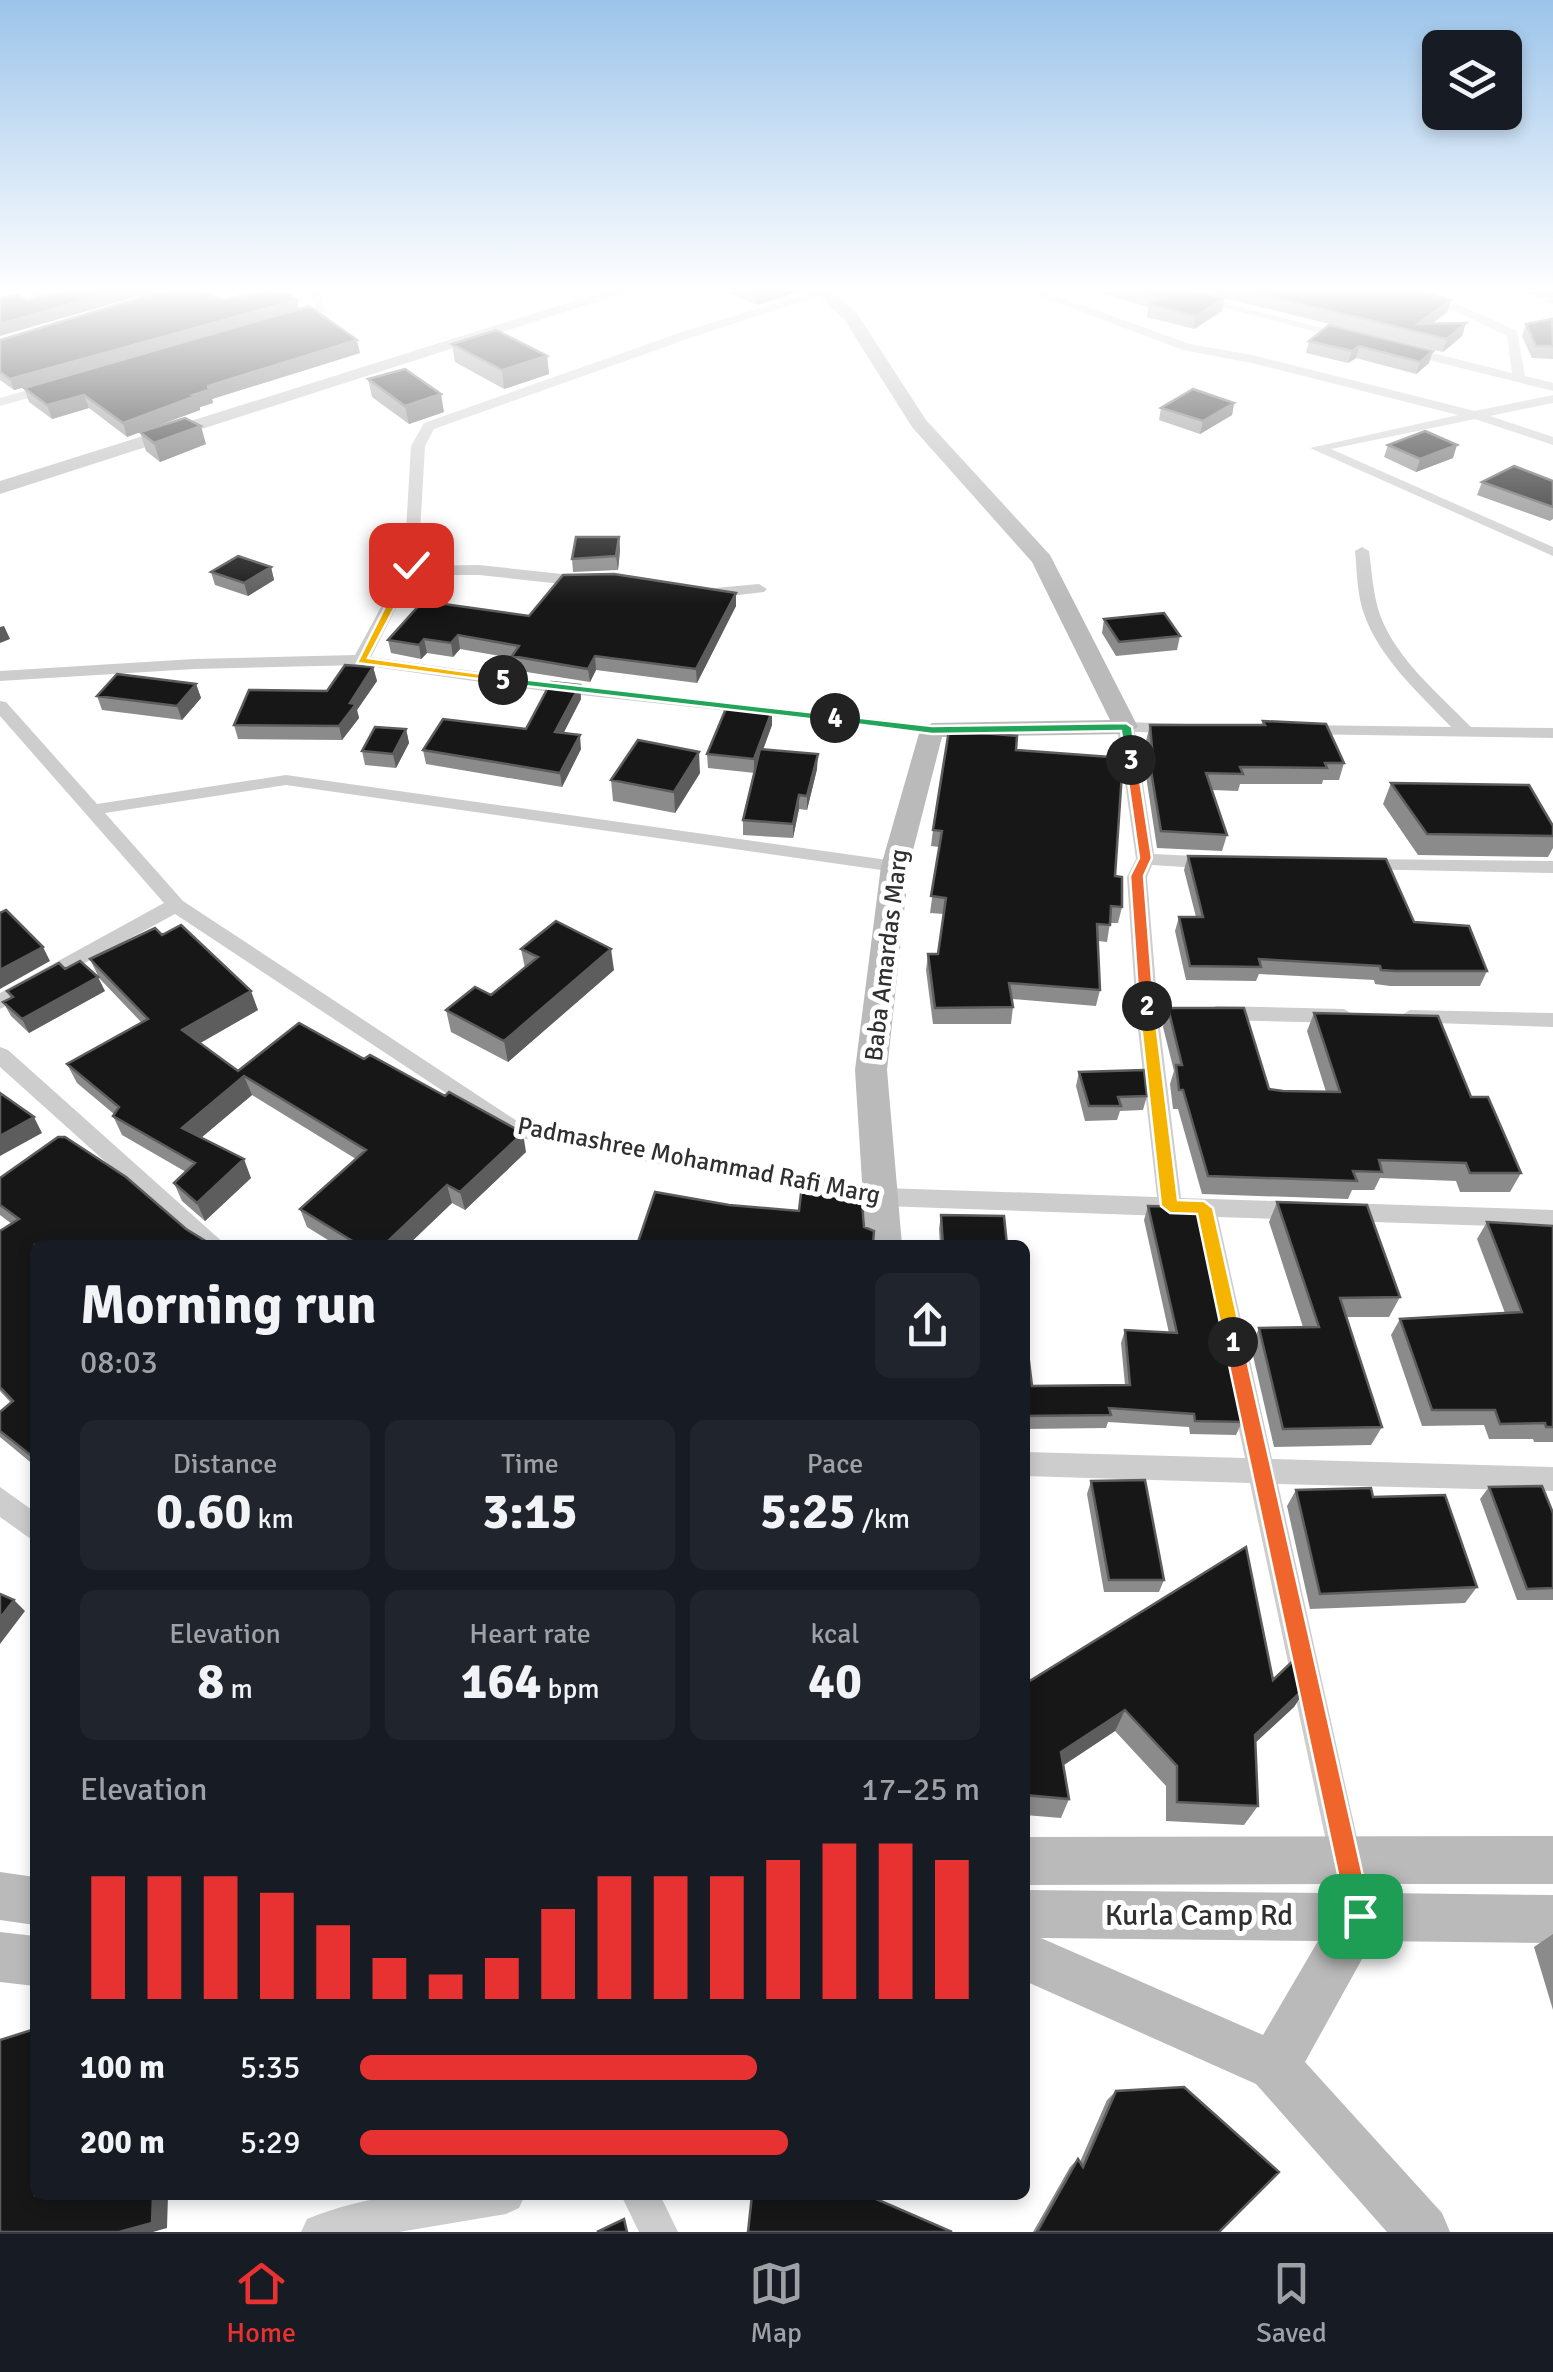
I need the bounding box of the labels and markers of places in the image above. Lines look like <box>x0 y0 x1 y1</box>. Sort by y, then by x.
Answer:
pin <box>369 523 454 608</box>
pin: 5 <box>478 655 528 705</box>
pin: 4 <box>810 693 860 743</box>
pin: 3 <box>1106 735 1156 785</box>
pin: 2 <box>1122 981 1172 1031</box>
pin: 1 <box>1208 1317 1258 1367</box>
pin <box>1318 1874 1403 1959</box>

